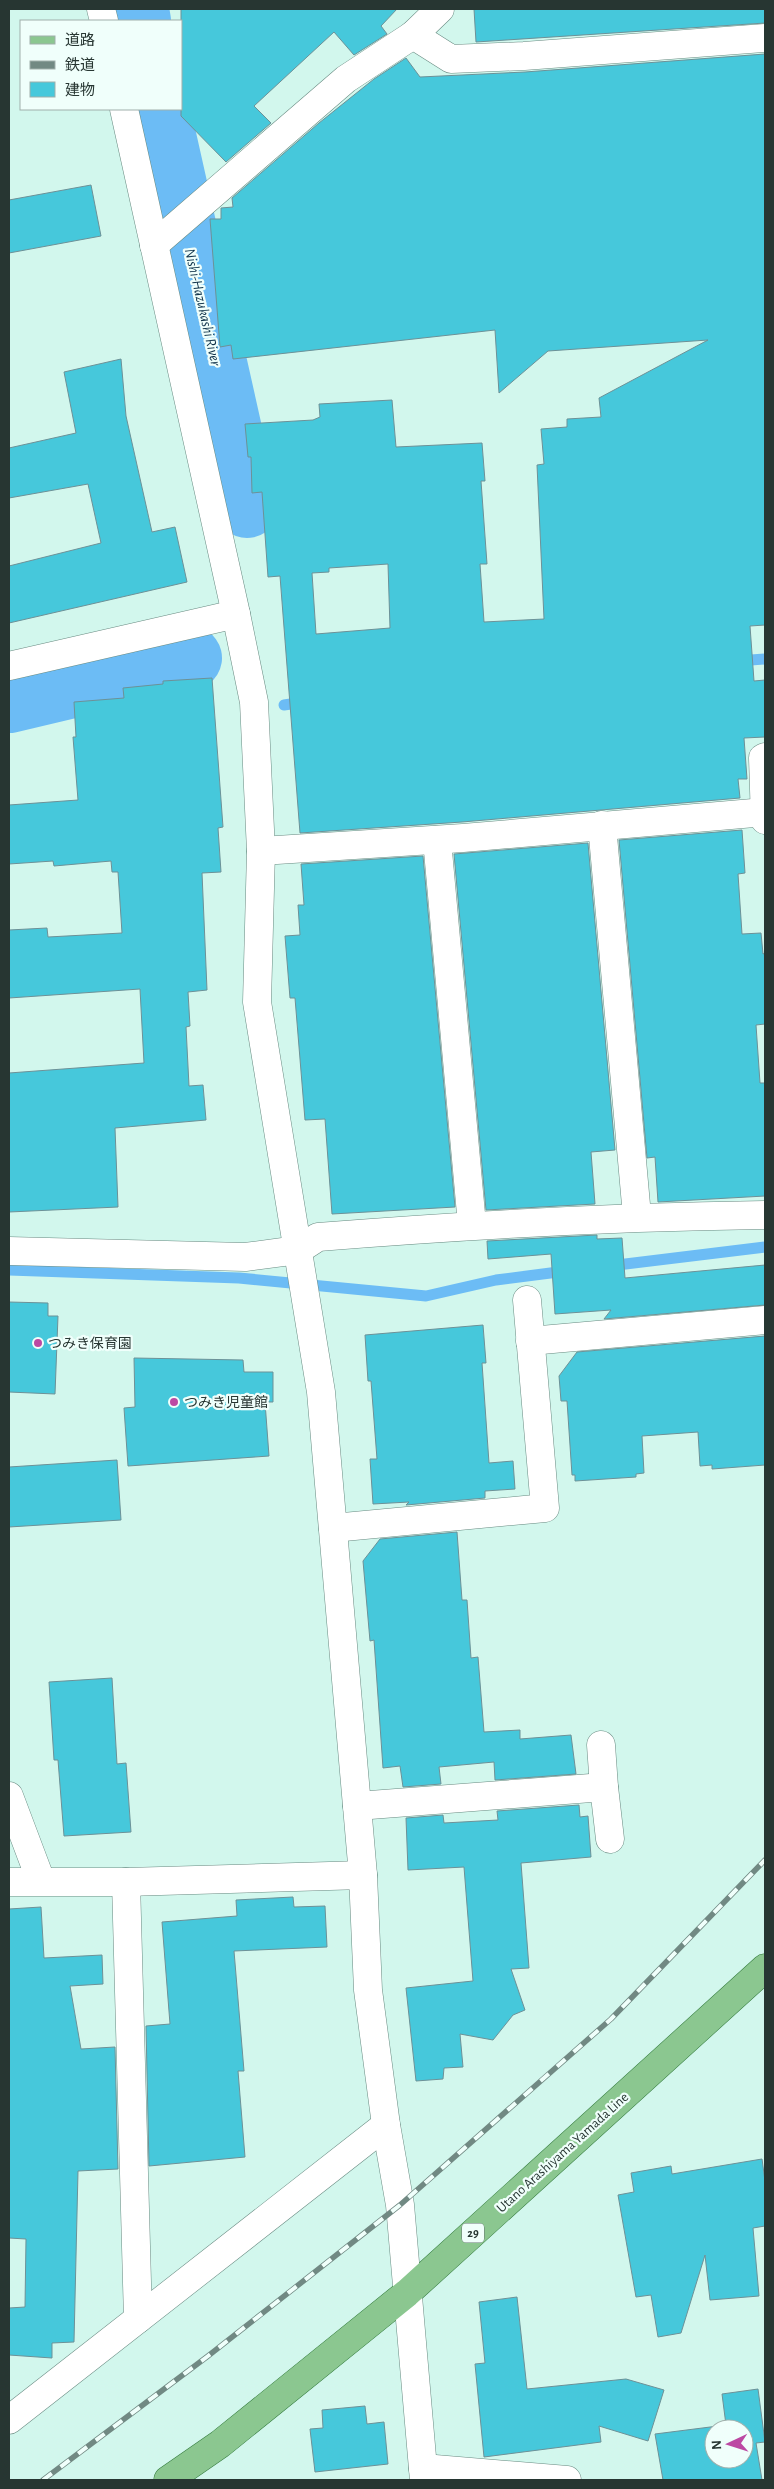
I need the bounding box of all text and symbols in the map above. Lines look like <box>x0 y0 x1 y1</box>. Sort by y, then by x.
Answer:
legend <box>20 20 182 110</box>
text: 道路 <box>65 32 95 48</box>
text: 鉄道 <box>65 57 95 73</box>
text: 建物 <box>65 82 95 98</box>
water label: Nishi-Hazukashi River <box>182 247 224 368</box>
place label: つみき保育園 <box>48 1336 132 1351</box>
marker: つみき保育園 <box>32 1337 44 1349</box>
place label: つみき児童館 <box>184 1395 268 1410</box>
marker: つみき児童館 <box>168 1396 180 1408</box>
street label: Utano Arashiyama Yamada Line <box>494 2090 631 2216</box>
road number: 29 <box>462 2224 484 2242</box>
north arrow <box>704 2419 754 2469</box>
text: N <box>710 2439 724 2450</box>

